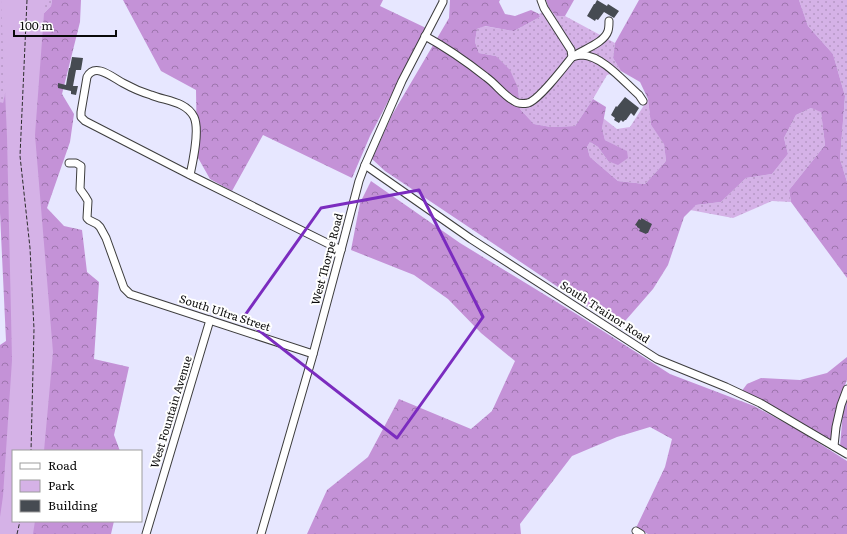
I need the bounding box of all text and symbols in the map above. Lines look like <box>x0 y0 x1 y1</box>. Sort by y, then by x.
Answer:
scale bar <box>14 12 116 38</box>
text: 100 m <box>20 16 53 34</box>
street label: West Thorpe Road <box>306 211 346 306</box>
street label: South Trainor Road <box>558 276 654 346</box>
street label: South Ultra Street <box>178 290 274 335</box>
street label: West Fountain Avenue <box>145 353 195 470</box>
legend <box>12 450 142 522</box>
text: Road <box>48 456 78 474</box>
text: Park <box>48 476 75 494</box>
text: Building <box>48 496 98 514</box>

